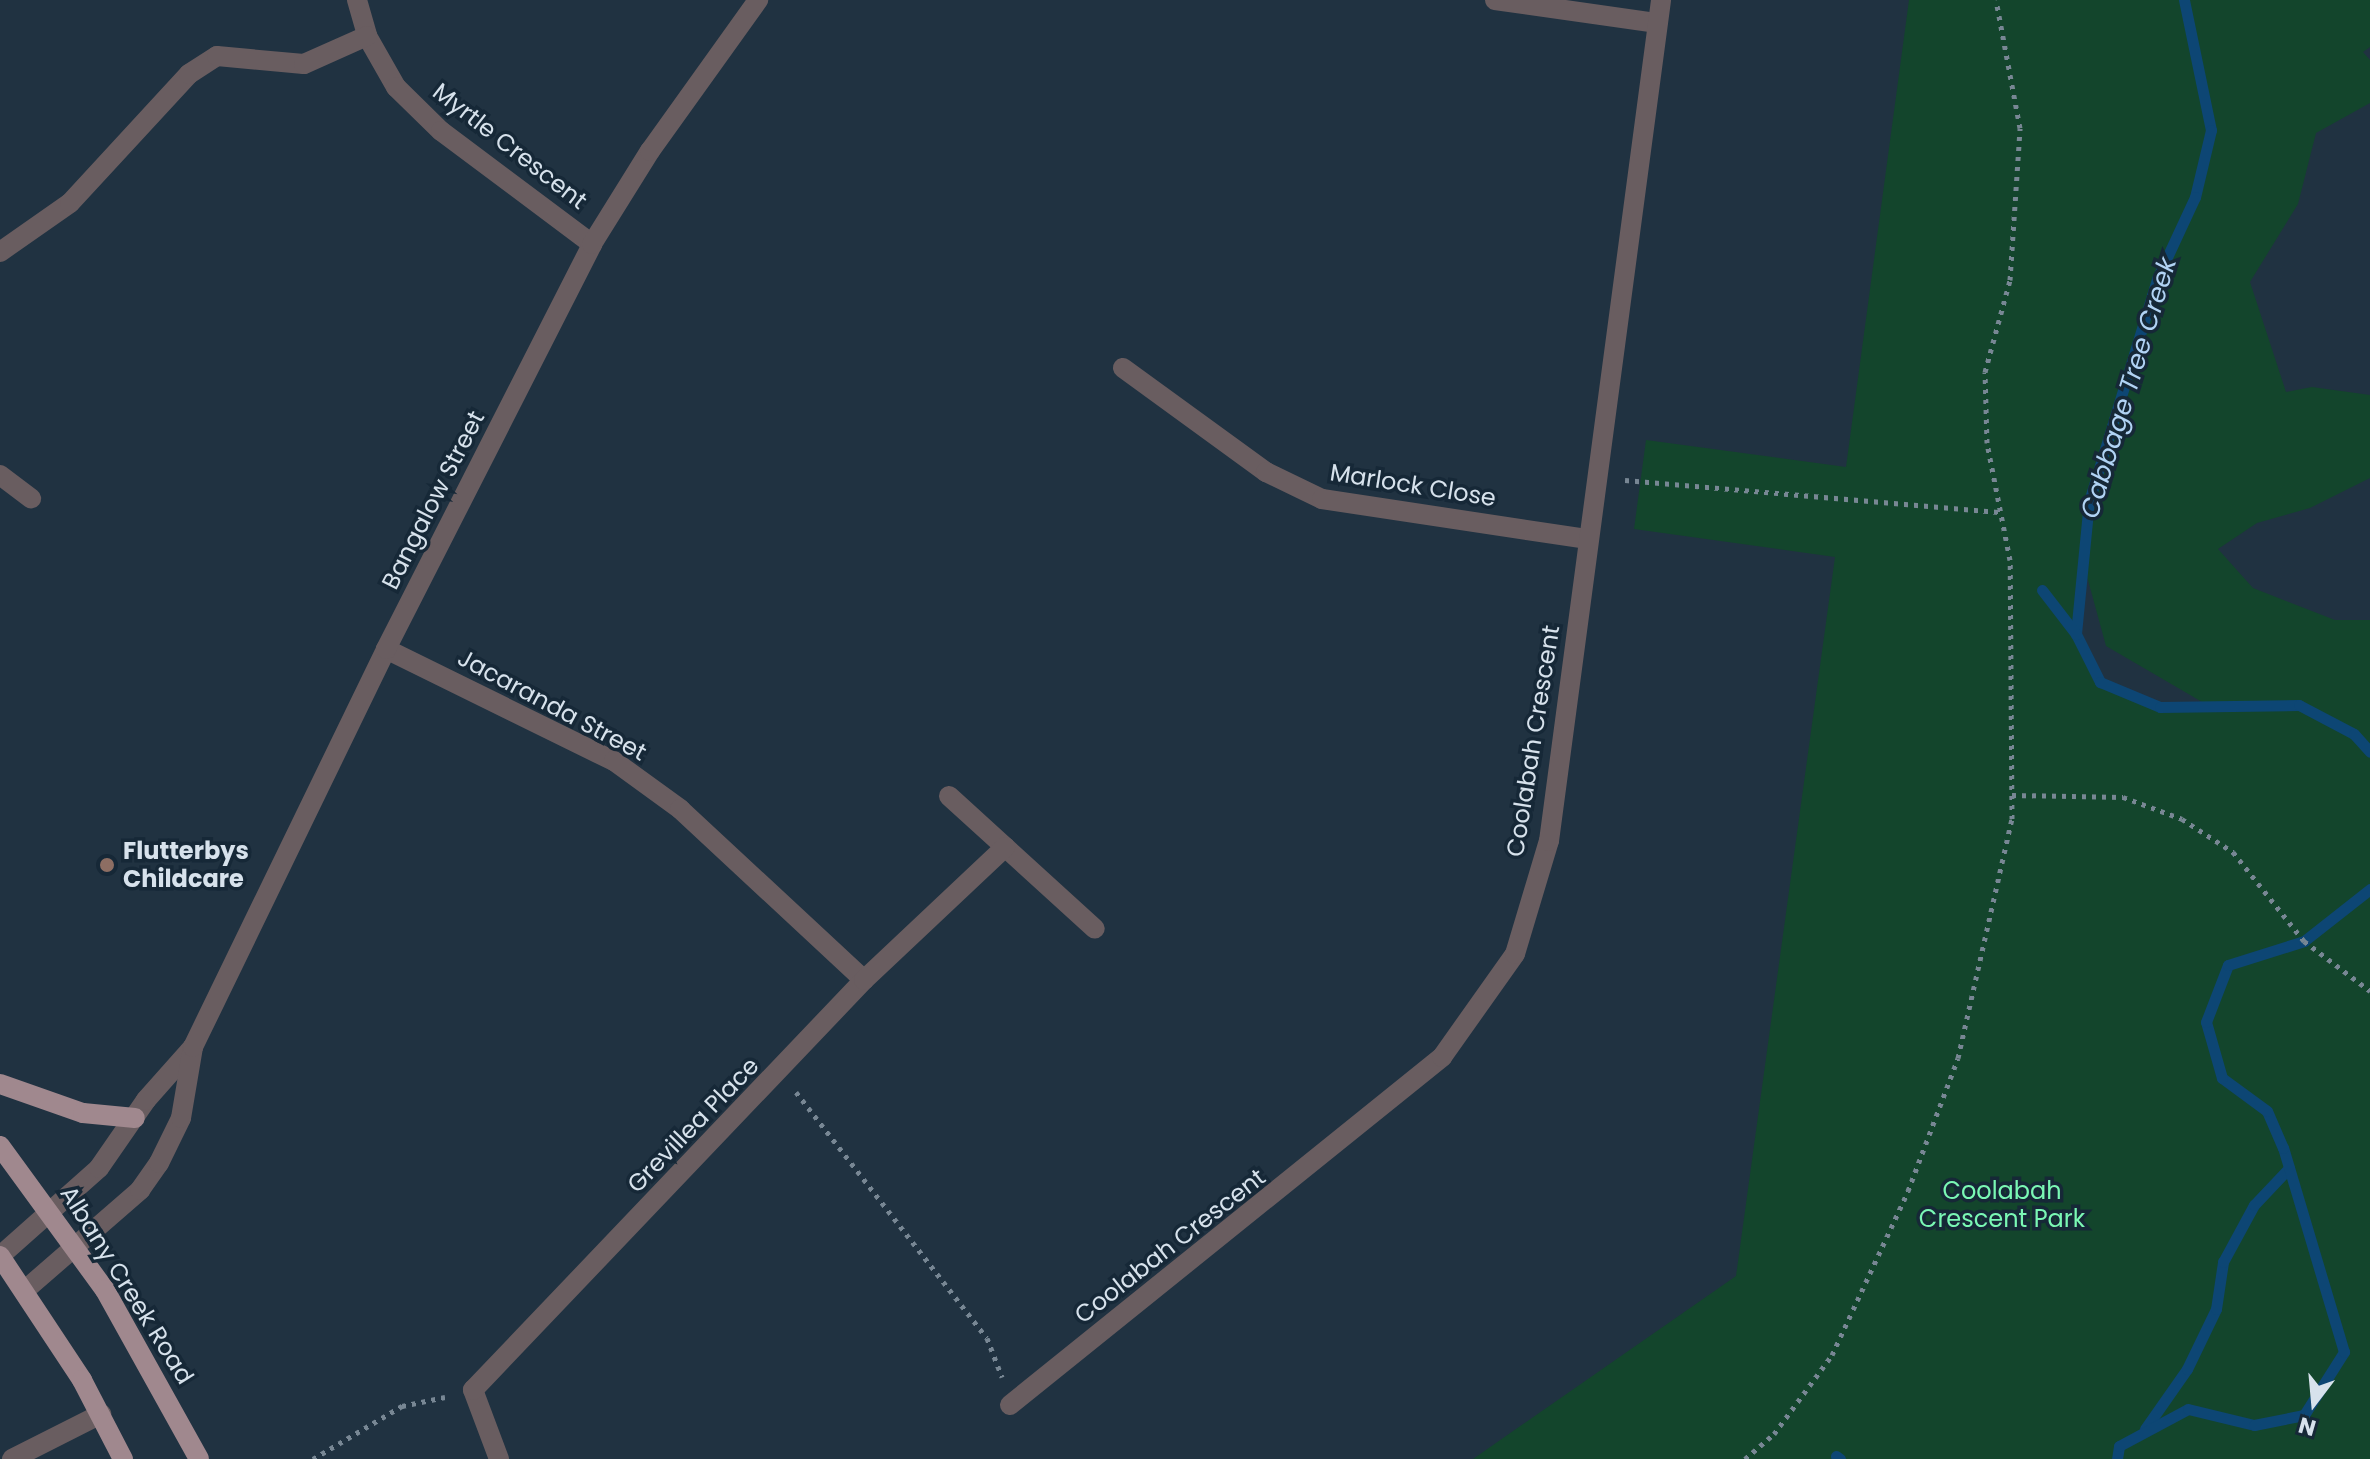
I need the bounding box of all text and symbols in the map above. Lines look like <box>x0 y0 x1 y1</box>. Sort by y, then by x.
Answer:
street label: Myrtle Crescent <box>427 77 593 215</box>
water label: Cabbage Tree Creek <box>2074 254 2184 522</box>
street label: Bangalow Street <box>376 406 490 594</box>
street label: Marlock Close <box>1328 458 1498 512</box>
street label: Coolabah Crescent <box>1500 623 1566 859</box>
street label: Jacaranda Street <box>453 643 651 767</box>
place label: Flutterbys Childcare <box>123 837 249 893</box>
marker: Flutterbys Childcare <box>98 856 116 874</box>
street label: Grevillea Place <box>621 1051 765 1199</box>
street label: Coolabah Crescent <box>1069 1163 1271 1329</box>
park label: Coolabah Crescent Park <box>1919 1177 2085 1233</box>
street label: Albany Creek Road <box>54 1181 200 1389</box>
north arrow <box>2274 1363 2354 1443</box>
text: N <box>2295 1409 2319 1444</box>

